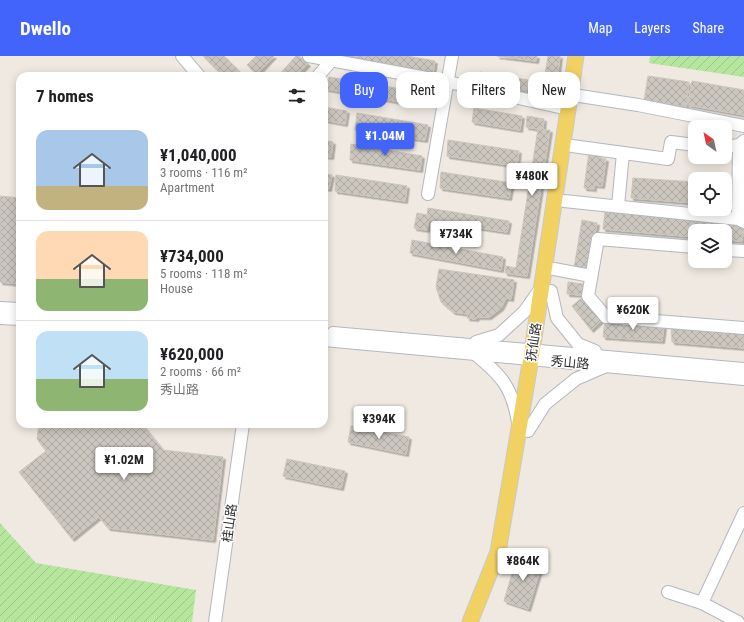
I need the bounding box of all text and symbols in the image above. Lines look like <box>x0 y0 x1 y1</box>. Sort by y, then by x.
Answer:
text: Dwello <box>20 17 71 40</box>
text: Map <box>588 20 612 36</box>
text: Layers <box>634 20 671 36</box>
text: Share <box>693 20 724 36</box>
chip: Buy <box>340 72 388 108</box>
chip: Rent <box>396 72 449 108</box>
chip: Filters <box>457 72 520 108</box>
chip: New <box>528 72 580 108</box>
icon: filters <box>286 85 308 107</box>
text: 7 homes <box>36 86 94 106</box>
north arrow <box>688 120 732 164</box>
map controls <box>688 120 732 268</box>
pin: ¥1.04M <box>352 123 418 157</box>
text: ¥1.04M <box>365 128 405 143</box>
text: ¥1,040,000 <box>160 145 237 165</box>
icon: home <box>68 146 116 194</box>
pin: ¥480K <box>504 163 560 197</box>
text: 3 rooms · 116 m² <box>160 165 247 180</box>
text: ¥480K <box>515 168 549 183</box>
button: locate <box>688 172 732 216</box>
text: Apartment <box>160 180 214 195</box>
pin: ¥734K <box>428 221 484 255</box>
button: layers <box>688 224 732 268</box>
text: ¥734K <box>439 226 473 241</box>
text: ¥734,000 <box>160 246 224 266</box>
icon: home <box>68 247 116 295</box>
text: 5 rooms · 118 m² <box>160 266 247 281</box>
text: House <box>160 281 193 296</box>
pin: ¥620K <box>605 297 661 331</box>
text: ¥620K <box>616 302 650 317</box>
street label: 抚仙路 <box>523 322 544 363</box>
text: ¥620,000 <box>160 344 224 364</box>
icon: home <box>68 347 116 395</box>
street label: 秀山路 <box>550 353 590 372</box>
text: 2 rooms · 66 m² <box>160 364 241 379</box>
text: 秀山路 <box>160 382 199 397</box>
pin: ¥394K <box>351 406 407 440</box>
text: ¥394K <box>362 411 396 426</box>
pin: ¥1.02M <box>91 447 157 481</box>
text: ¥1.02M <box>104 452 144 467</box>
street label: 桂山路 <box>219 503 240 543</box>
pin: ¥864K <box>495 548 551 582</box>
text: ¥864K <box>506 553 540 568</box>

